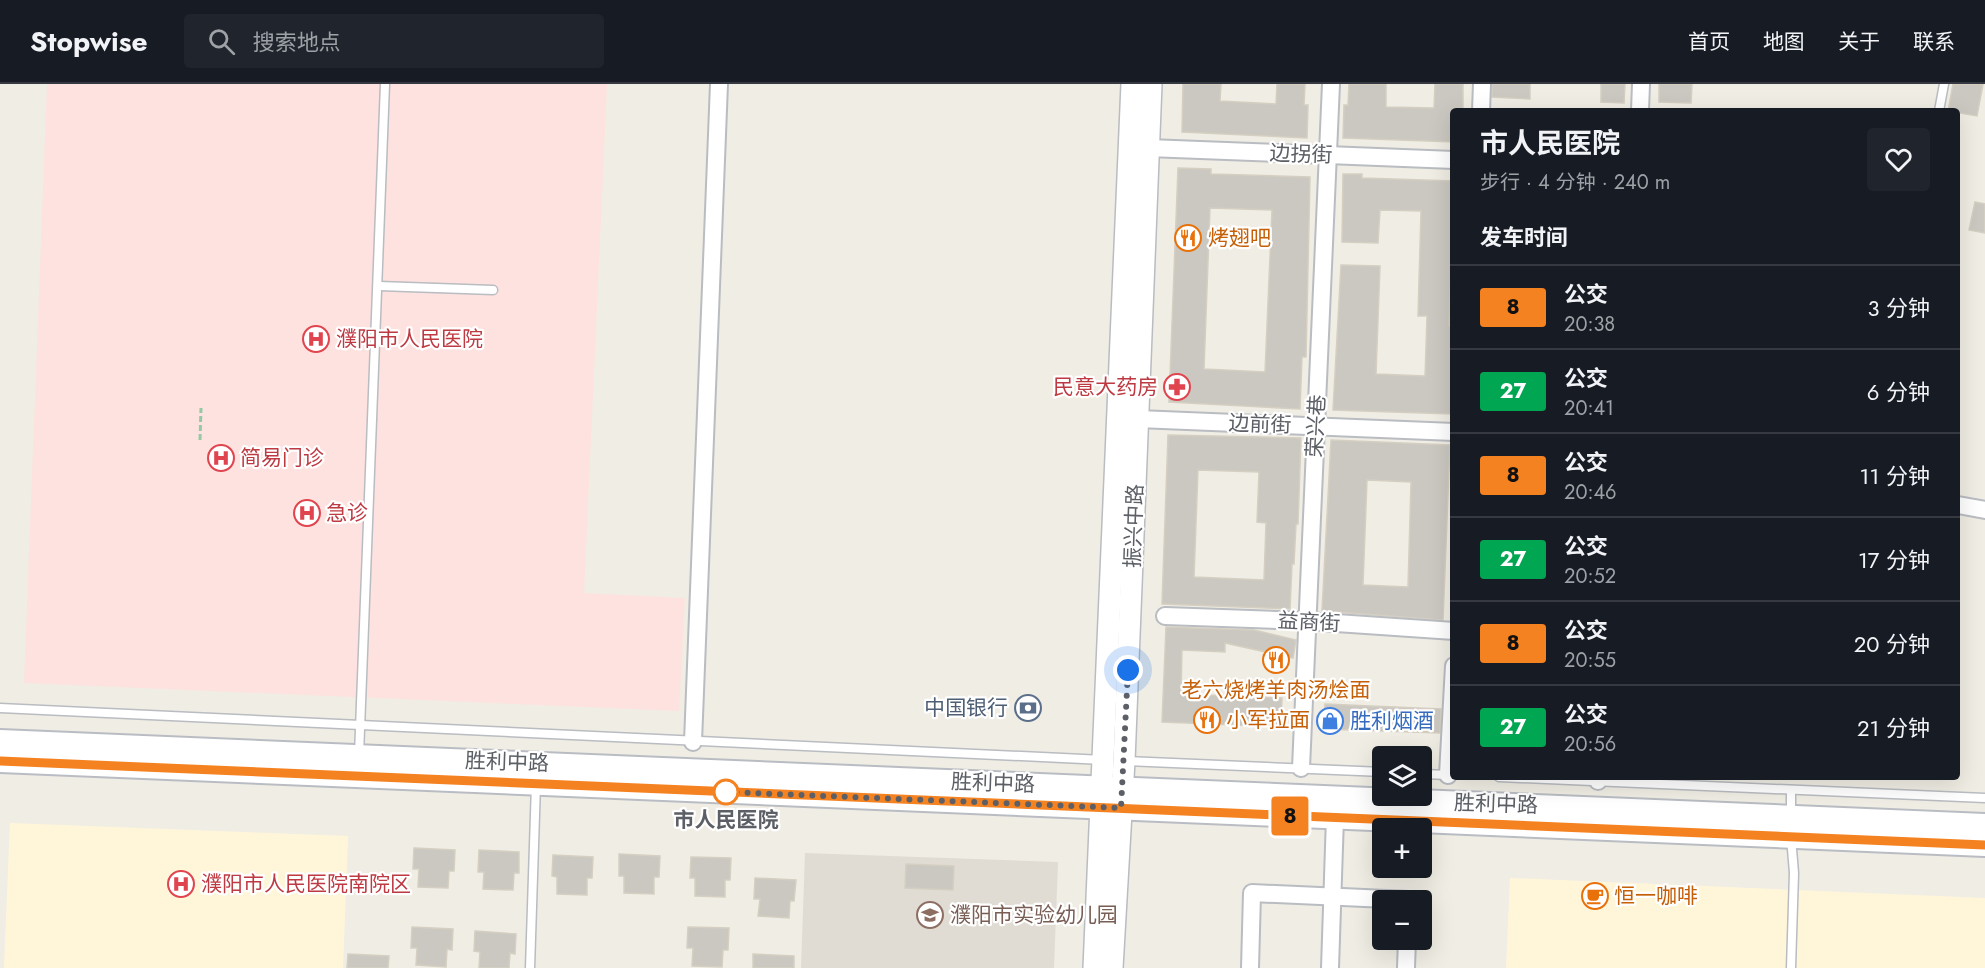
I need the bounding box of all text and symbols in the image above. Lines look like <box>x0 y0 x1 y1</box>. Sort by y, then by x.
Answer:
search box <box>184 14 604 68</box>
text: Stopwise <box>30 21 148 62</box>
icon: search <box>205 25 238 58</box>
text: 搜索地点 <box>253 26 341 58</box>
text: 首页 <box>1688 27 1730 57</box>
text: 地图 <box>1763 27 1805 57</box>
text: 关于 <box>1838 27 1880 57</box>
text: 联系 <box>1913 27 1955 57</box>
text: 市人民医院 <box>1480 123 1620 164</box>
button: heart <box>1867 128 1930 191</box>
street label: 边拐街 <box>1269 138 1333 170</box>
text: 步行 · 4 分钟 · 240 m <box>1480 168 1670 197</box>
text: 发车时间 <box>1480 221 1568 253</box>
restaurant icon: 烤翅吧 <box>1173 223 1203 253</box>
place label: 烤翅吧 <box>1208 223 1271 253</box>
text: 公交 <box>1564 278 1608 310</box>
text: 8 <box>1506 292 1520 322</box>
text: 3 分钟 <box>1867 292 1930 324</box>
text: 20:38 <box>1564 310 1615 339</box>
hospital icon: 濮阳市人民医院 <box>301 324 331 354</box>
place label: 濮阳市人民医院 <box>336 324 483 354</box>
text: 公交 <box>1564 362 1608 394</box>
place label: 民意大药房 <box>1053 372 1158 402</box>
pharmacy icon: 民意大药房 <box>1162 372 1192 402</box>
text: 27 <box>1500 376 1526 406</box>
text: 6 分钟 <box>1867 376 1930 408</box>
street label: 荣兴巷 <box>1299 394 1333 458</box>
text: 20:41 <box>1564 394 1614 423</box>
street label: 边前街 <box>1228 408 1292 440</box>
hospital icon: 简易门诊 <box>206 443 236 473</box>
place label: 简易门诊 <box>240 443 324 473</box>
text: 公交 <box>1564 446 1608 478</box>
text: 8 <box>1506 460 1520 490</box>
text: 11 分钟 <box>1860 460 1930 492</box>
text: 20:46 <box>1564 478 1617 507</box>
street label: 振兴中路 <box>1118 484 1150 568</box>
hospital icon: 急诊 <box>292 498 322 528</box>
place label: 急诊 <box>326 498 368 528</box>
text: 公交 <box>1564 530 1608 562</box>
text: 27 <box>1500 544 1526 574</box>
text: 17 分钟 <box>1858 544 1930 576</box>
text: 20:52 <box>1564 562 1616 591</box>
street label: 益商街 <box>1277 605 1341 639</box>
text: 公交 <box>1564 614 1608 646</box>
text: 8 <box>1506 628 1520 658</box>
text: 20 分钟 <box>1854 628 1930 660</box>
restaurant icon: 老六烧烤羊肉汤烩面 <box>1261 645 1291 675</box>
text: 20:55 <box>1564 646 1616 675</box>
your location <box>1113 655 1143 685</box>
place label: 老六烧烤羊肉汤烩面 <box>1182 675 1371 705</box>
place label: 中国银行 <box>924 693 1008 723</box>
bank icon: 中国银行 <box>1013 693 1043 723</box>
text: 公交 <box>1564 698 1608 730</box>
restaurant icon: 小军拉面 <box>1192 705 1222 735</box>
place label: 小军拉面 <box>1226 705 1310 735</box>
shop icon: 胜利烟酒 <box>1315 706 1345 736</box>
place label: 胜利烟酒 <box>1350 706 1434 736</box>
text: 27 <box>1500 712 1526 742</box>
text: 21 分钟 <box>1857 712 1930 744</box>
text: 20:56 <box>1564 730 1616 759</box>
street label: 胜利中路 <box>465 746 549 778</box>
map controls <box>1372 746 1432 950</box>
button: layers <box>1372 746 1432 806</box>
street label: 胜利中路 <box>951 767 1035 799</box>
marker: 市人民医院 <box>713 779 739 805</box>
street label: 胜利中路 <box>1454 788 1538 820</box>
line badge: 8 <box>1270 796 1310 836</box>
text: 8 <box>1283 801 1297 831</box>
place label: 市人民医院 <box>674 805 779 835</box>
button: + <box>1372 818 1432 878</box>
hospital icon: 濮阳市人民医院南院区 <box>166 869 196 899</box>
place label: 濮阳市人民医院南院区 <box>201 869 411 899</box>
cafe icon: 恒一咖啡 <box>1580 881 1610 911</box>
place label: 恒一咖啡 <box>1614 881 1698 911</box>
button: − <box>1372 890 1432 950</box>
school or university icon: 濮阳市实验幼儿园 <box>915 900 945 930</box>
place label: 濮阳市实验幼儿园 <box>950 900 1118 930</box>

